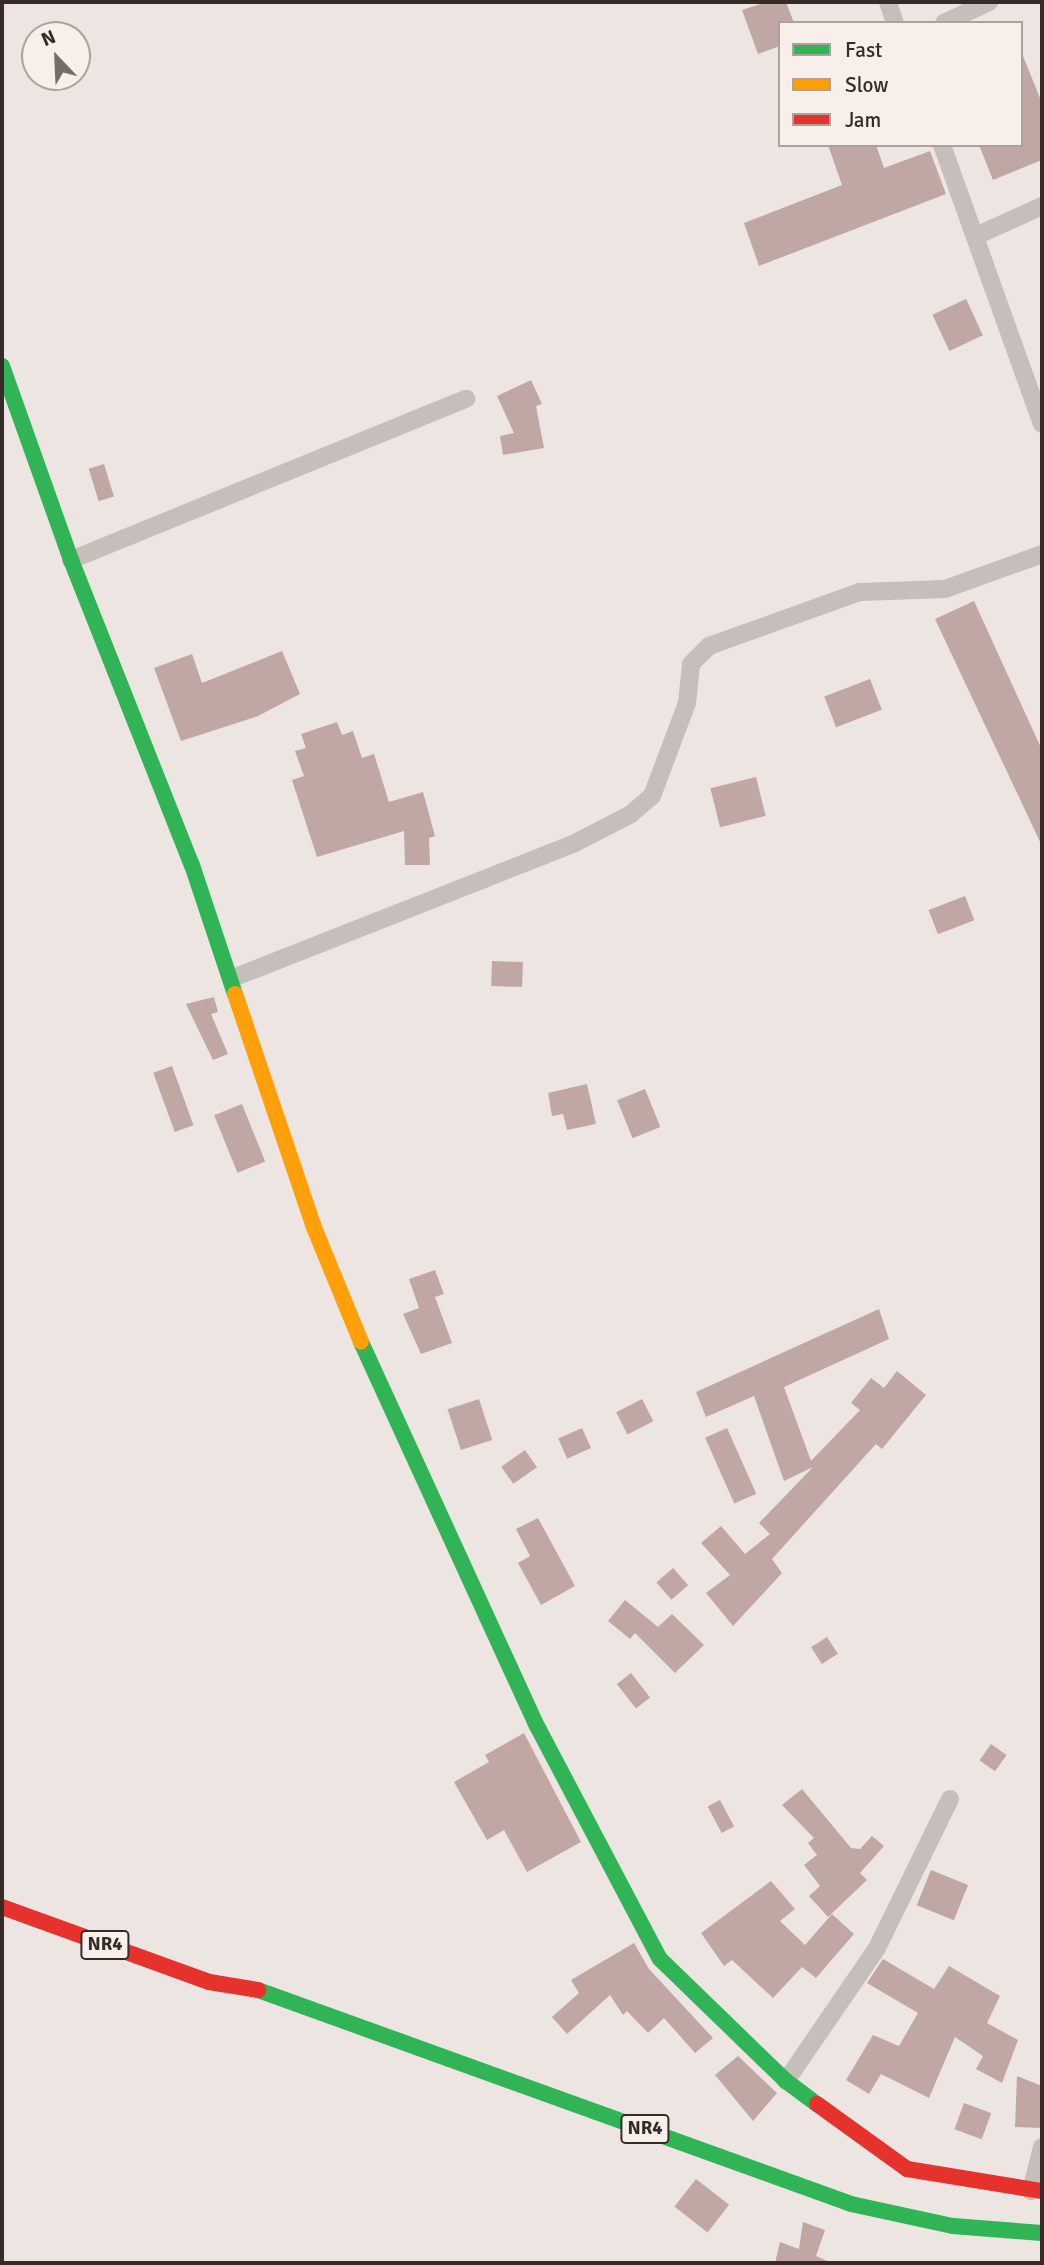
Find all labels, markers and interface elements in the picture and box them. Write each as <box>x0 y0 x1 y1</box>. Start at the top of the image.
north arrow <box>21 21 91 91</box>
legend <box>778 21 1023 147</box>
text: N <box>38 25 59 52</box>
text: Fast <box>845 37 882 63</box>
text: Slow <box>845 72 889 98</box>
text: Jam <box>845 107 881 133</box>
road number: NR4 <box>79 1929 131 1960</box>
road number: NR4 <box>619 2114 671 2144</box>

